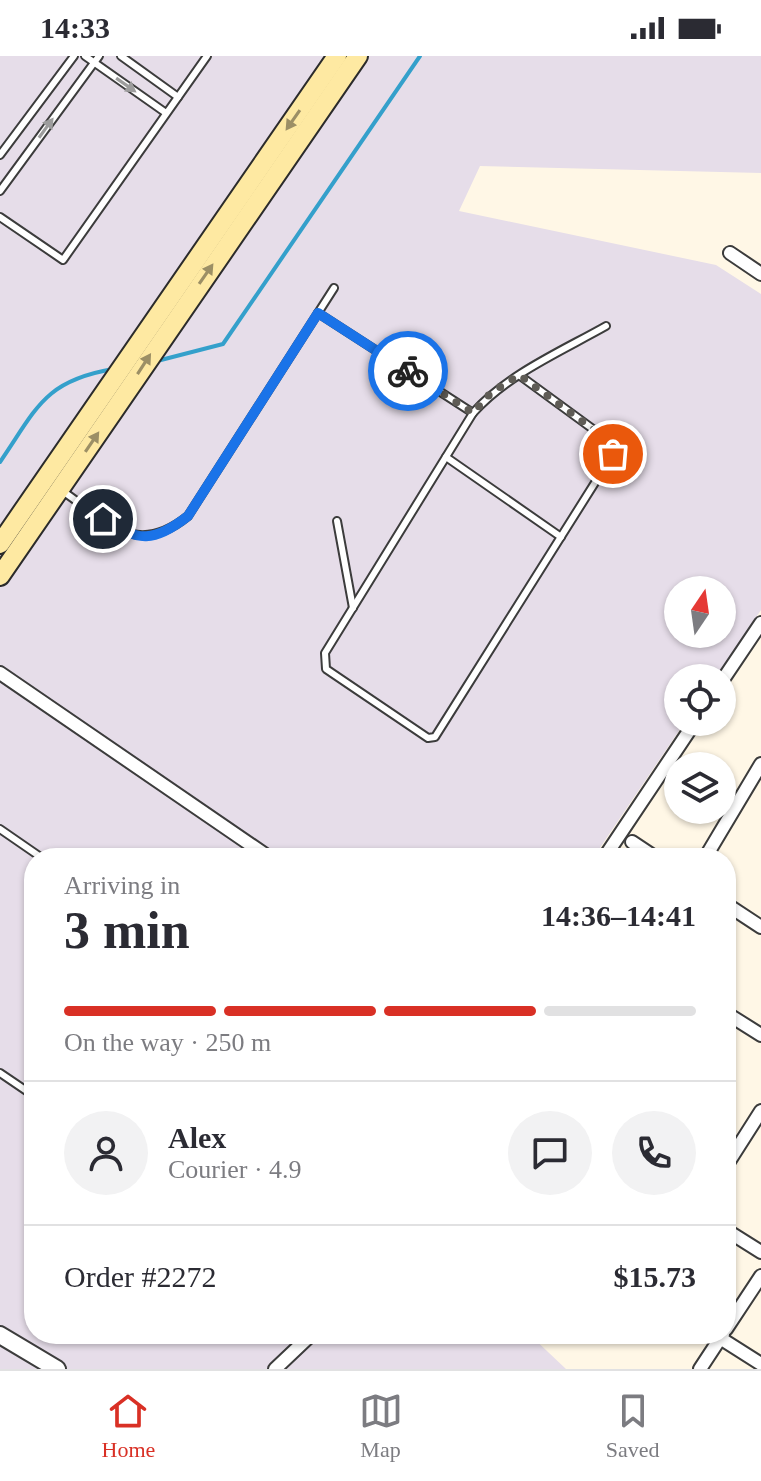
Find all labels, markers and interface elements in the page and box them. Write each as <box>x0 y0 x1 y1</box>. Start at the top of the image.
text: 14:33 <box>40 11 110 44</box>
one-way arrow <box>115 77 136 92</box>
one-way arrow <box>286 110 301 131</box>
one-way arrow <box>38 118 53 139</box>
one-way arrow <box>198 264 213 285</box>
courier <box>368 331 448 411</box>
icon: bike <box>386 349 430 393</box>
one-way arrow <box>136 353 151 375</box>
pin <box>579 420 647 488</box>
one-way arrow <box>84 431 99 452</box>
icon: bag <box>591 432 635 476</box>
pin <box>69 485 137 553</box>
icon: home <box>81 497 125 541</box>
north arrow <box>664 576 736 648</box>
map controls <box>664 576 736 824</box>
button: locate <box>664 664 736 736</box>
button: layers <box>664 752 736 824</box>
text: Arriving in <box>64 871 180 900</box>
text: 14:36–14:41 <box>541 899 696 932</box>
text: 3 min <box>64 902 190 959</box>
text: On the way · 250 m <box>64 1028 271 1057</box>
button: person <box>64 1111 148 1195</box>
button: chat <box>508 1111 592 1195</box>
button: phone <box>612 1111 696 1195</box>
text: Alex <box>168 1121 226 1154</box>
text: Courier · 4.9 <box>168 1155 302 1184</box>
text: Order #2272 <box>64 1260 216 1293</box>
text: $15.73 <box>614 1260 696 1293</box>
tab: Home <box>102 1389 155 1463</box>
tab: Map <box>359 1389 403 1463</box>
tab: Saved <box>606 1389 659 1463</box>

